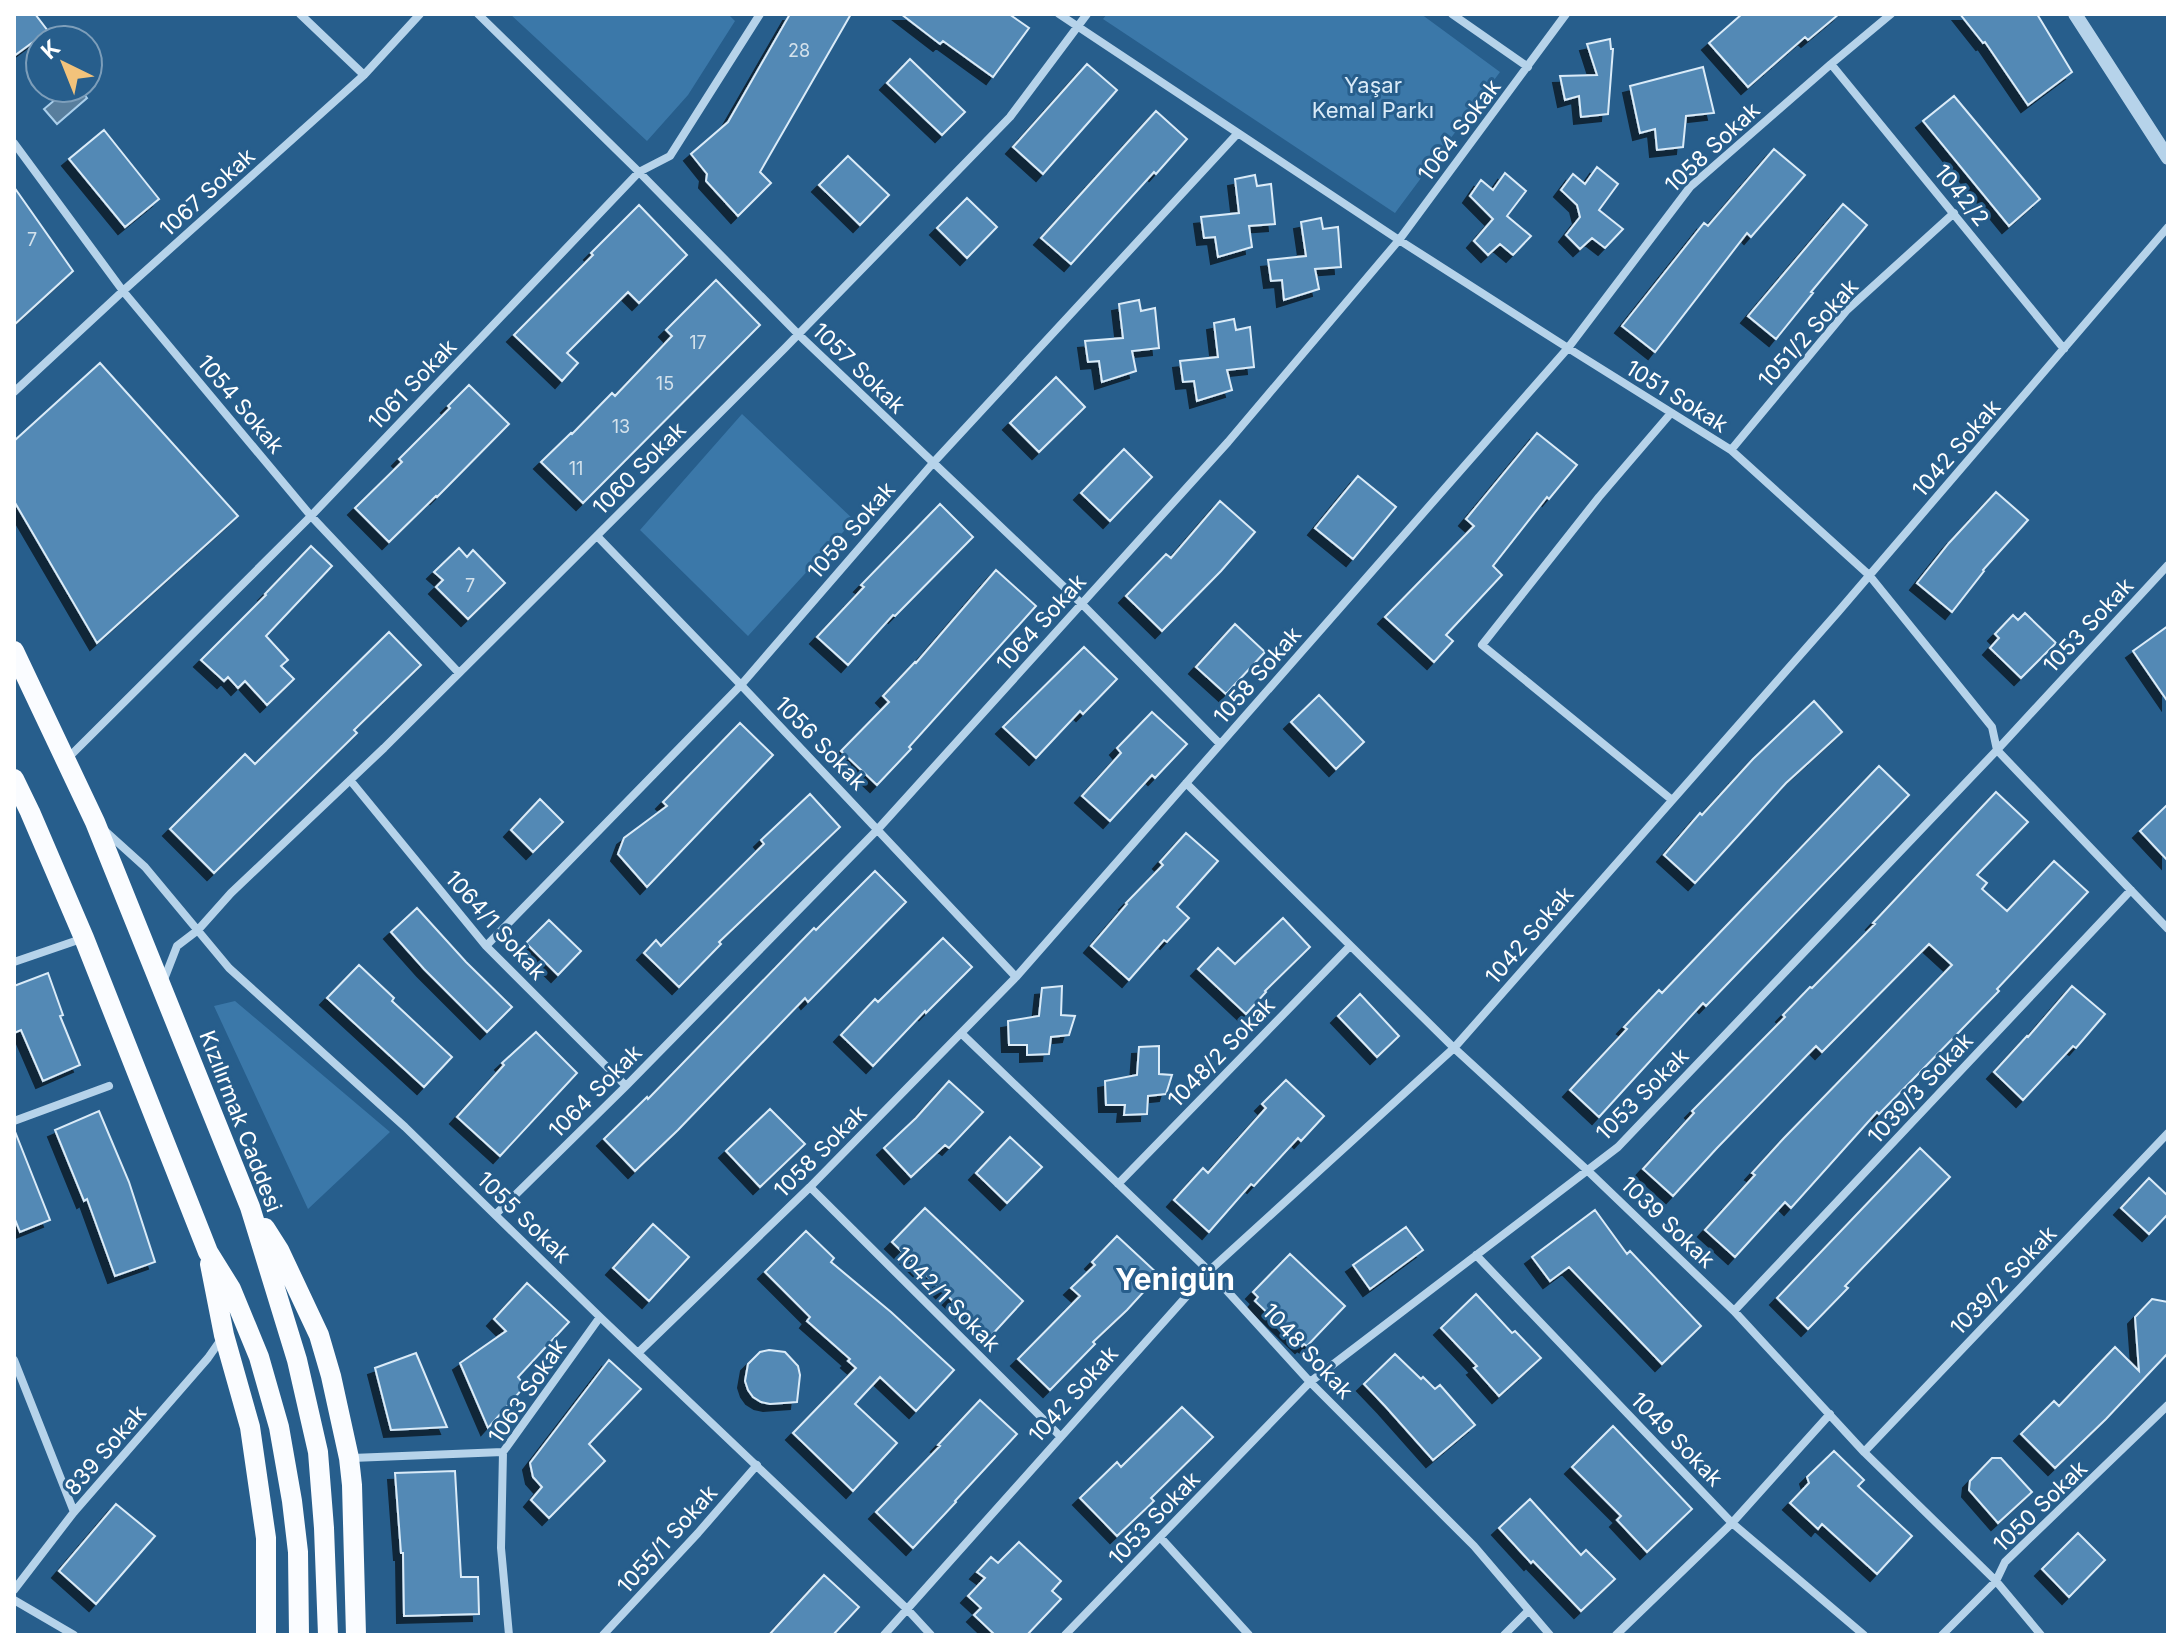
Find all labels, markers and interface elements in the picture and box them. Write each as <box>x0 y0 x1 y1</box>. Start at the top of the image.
north arrow <box>24 24 104 104</box>
text: K <box>36 34 65 64</box>
house number: 28 <box>788 40 810 61</box>
park label: Yaşar Kemal Parkı <box>1312 72 1434 123</box>
street label: 1064 Sokak <box>1412 74 1506 186</box>
street label: 1058 Sokak <box>1659 97 1765 197</box>
street label: 1067 Sokak <box>154 143 260 241</box>
street label: 1042/2 <box>1929 159 1995 231</box>
house number: 7 <box>27 229 37 250</box>
street label: 1051/2 Sokak <box>1753 274 1863 392</box>
street label: 1057 Sokak <box>807 317 911 419</box>
house number: 17 <box>689 332 707 353</box>
street label: 1061 Sokak <box>363 333 461 435</box>
street label: 1054 Sokak <box>192 350 290 458</box>
street label: 1051 Sokak <box>1621 354 1733 438</box>
house number: 15 <box>656 373 674 394</box>
street label: 1042 Sokak <box>1907 394 2005 502</box>
street label: 1060 Sokak <box>587 416 691 520</box>
house number: 13 <box>612 416 630 437</box>
house number: 11 <box>569 458 583 479</box>
street label: 1059 Sokak <box>802 476 900 584</box>
street label: 1064 Sokak <box>991 568 1091 676</box>
street label: 1053 Sokak <box>2038 572 2138 678</box>
house number: 7 <box>465 575 475 596</box>
street label: 1058 Sokak <box>1208 621 1306 729</box>
street label: 1056 Sokak <box>770 691 872 795</box>
street label: 1064/1 Sokak <box>440 865 552 985</box>
street label: 1042 Sokak <box>1480 881 1578 989</box>
street label: 1048/2 Sokak <box>1162 992 1280 1112</box>
street label: Kızılırmak Caddesi <box>194 1027 288 1215</box>
street label: 1039/3 Sokak <box>1862 1027 1978 1149</box>
street label: 1064 Sokak <box>543 1039 647 1143</box>
street label: 1053 Sokak <box>1590 1042 1694 1146</box>
street label: 1058 Sokak <box>768 1099 872 1203</box>
street label: 1055 Sokak <box>472 1166 576 1268</box>
street label: 1039 Sokak <box>1616 1171 1720 1273</box>
street label: 1039/2 Sokak <box>1945 1220 2061 1340</box>
street label: 1042/1 Sokak <box>890 1241 1006 1357</box>
district label: Yenigün <box>1115 1261 1235 1297</box>
street label: 1048 Sokak <box>1257 1298 1359 1404</box>
street label: 1063 Sokak <box>483 1334 571 1448</box>
street label: 1042 Sokak <box>1023 1341 1123 1447</box>
street label: 1049 Sokak <box>1626 1387 1728 1491</box>
street label: 839 Sokak <box>59 1400 151 1500</box>
street label: 1050 Sokak <box>1988 1455 2092 1557</box>
street label: 1053 Sokak <box>1103 1466 1205 1570</box>
street label: 1055/1 Sokak <box>612 1480 722 1598</box>

